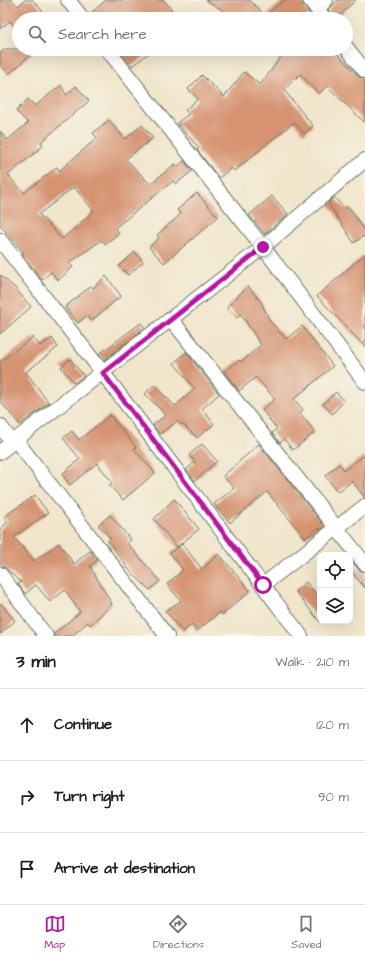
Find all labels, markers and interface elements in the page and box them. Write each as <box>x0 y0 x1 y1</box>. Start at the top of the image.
search box <box>12 12 353 56</box>
icon: search <box>26 23 48 45</box>
text: Search here <box>58 24 147 45</box>
route end <box>254 238 272 256</box>
map controls <box>317 552 353 624</box>
button: locate <box>317 552 353 588</box>
route start <box>254 576 272 594</box>
button: layers <box>317 588 353 624</box>
text: 3 min <box>16 650 56 674</box>
text: Walk · 210 m <box>275 653 349 671</box>
icon: ahead <box>16 714 38 736</box>
text: Continue <box>54 714 112 735</box>
text: 120 m <box>316 716 349 734</box>
icon: right <box>16 786 38 808</box>
text: Turn right <box>54 786 125 807</box>
text: 90 m <box>318 788 349 806</box>
icon: arrive <box>16 858 38 880</box>
text: Arrive at destination <box>54 858 195 879</box>
tab: Map <box>44 913 66 952</box>
tab: Directions <box>153 913 204 952</box>
tab: Saved <box>291 913 321 952</box>

